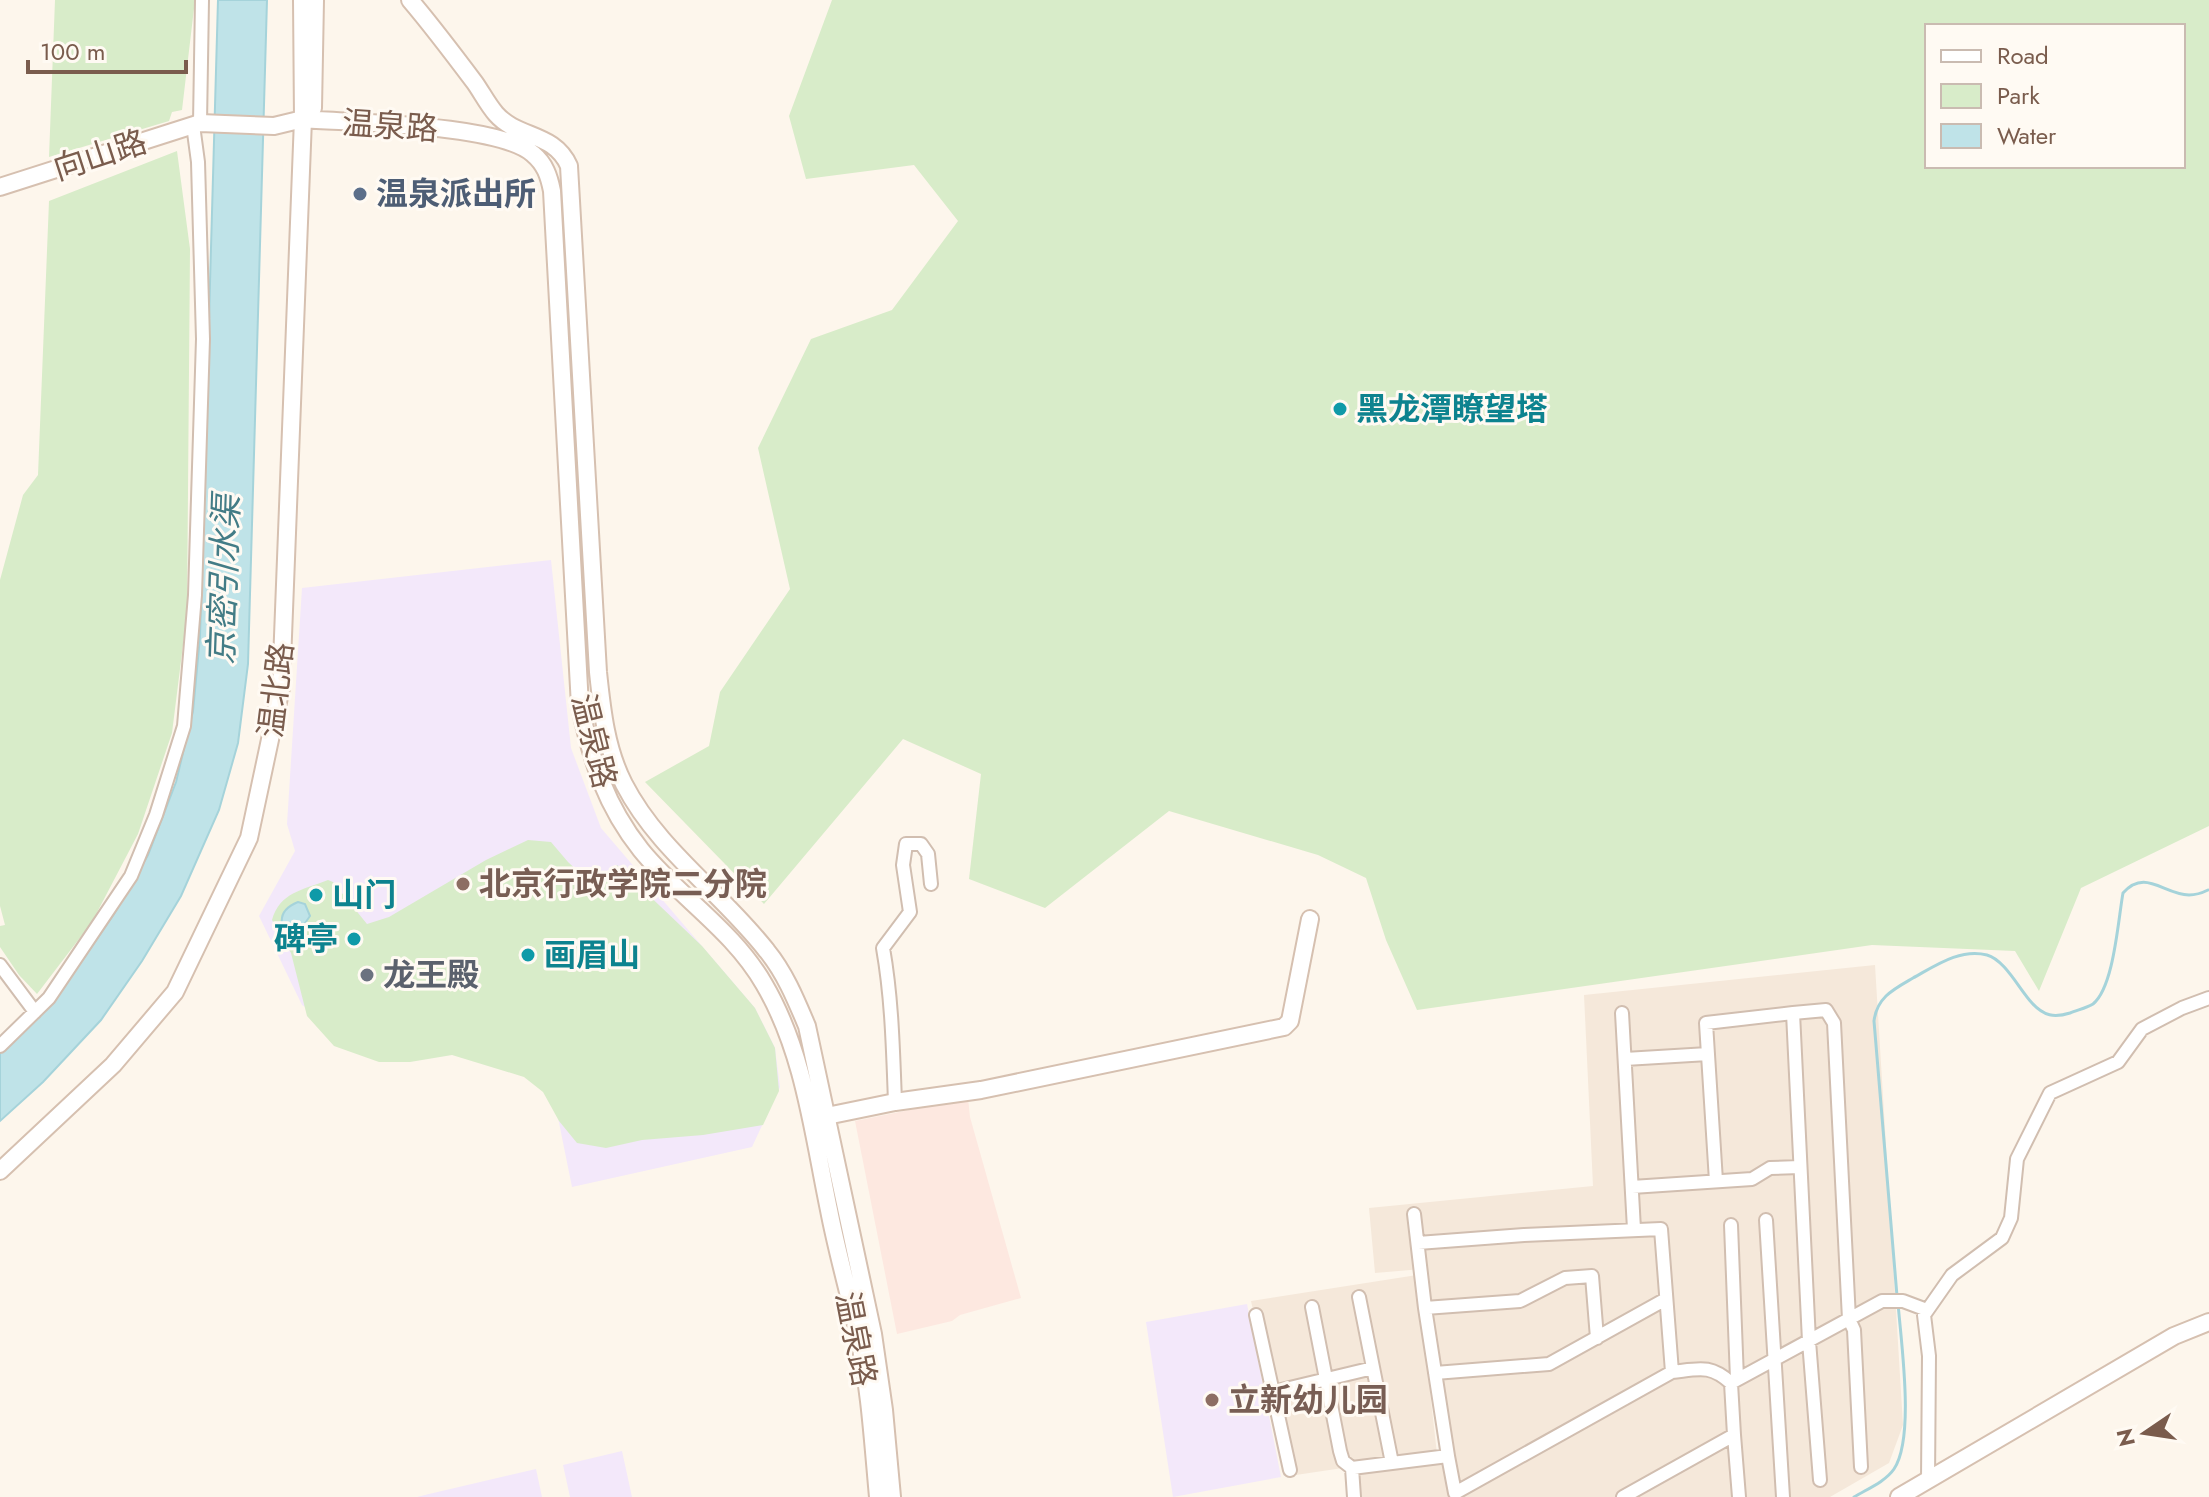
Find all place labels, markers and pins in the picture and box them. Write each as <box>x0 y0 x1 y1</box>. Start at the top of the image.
place label: 温泉派出所 <box>376 171 536 217</box>
marker: 温泉派出所 <box>351 185 369 203</box>
place label: 黑龙潭瞭望塔 <box>1356 386 1548 432</box>
marker: 黑龙潭瞭望塔 <box>1331 400 1349 418</box>
place label: 北京行政学院二分院 <box>479 861 767 907</box>
place label: 山门 <box>332 872 396 918</box>
marker: 北京行政学院二分院 <box>454 875 472 893</box>
marker: 山门 <box>307 886 325 904</box>
place label: 碑亭 <box>274 916 338 962</box>
marker: 碑亭 <box>345 930 363 948</box>
place label: 画眉山 <box>544 932 640 978</box>
marker: 画眉山 <box>519 946 537 964</box>
place label: 龙王殿 <box>383 952 479 998</box>
marker: 龙王殿 <box>358 966 376 984</box>
place label: 立新幼儿园 <box>1228 1377 1388 1423</box>
marker: 立新幼儿园 <box>1203 1391 1221 1409</box>

